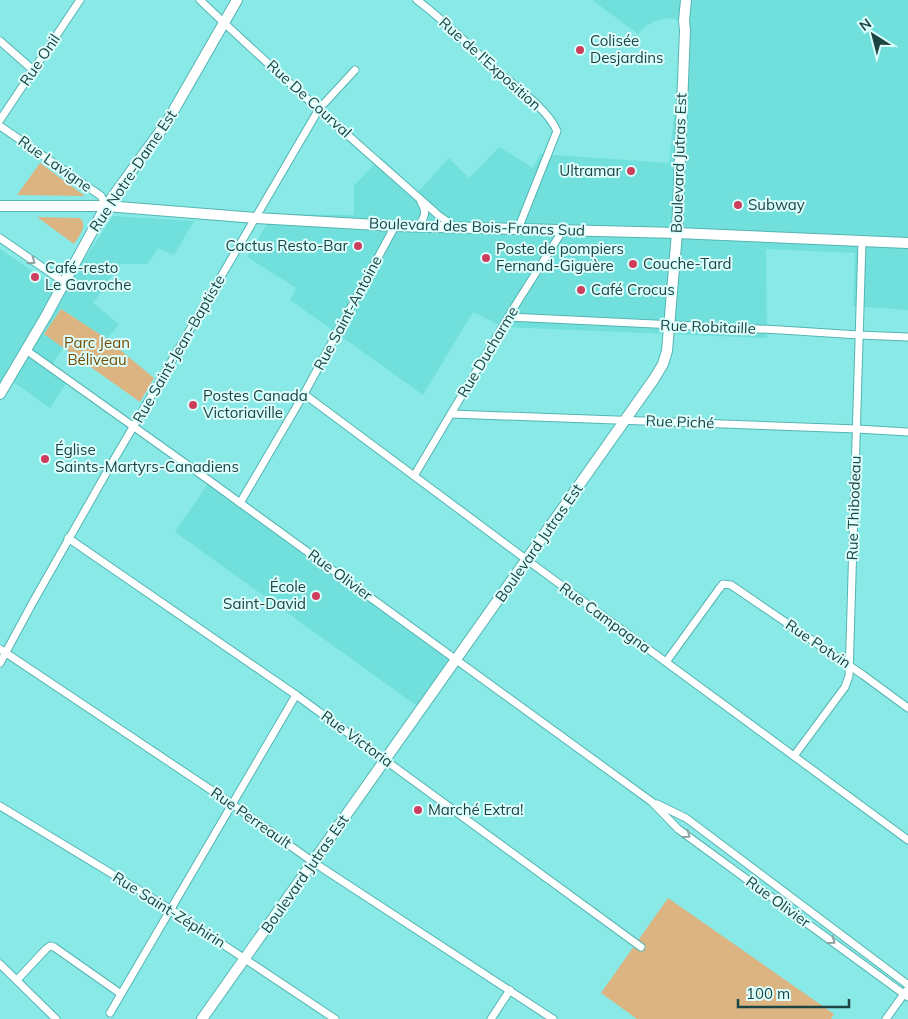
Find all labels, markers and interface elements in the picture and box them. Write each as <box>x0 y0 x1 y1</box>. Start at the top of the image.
north arrow <box>848 10 898 60</box>
street label: Rue de l'Exposition <box>435 13 545 114</box>
text: N <box>856 14 875 35</box>
street label: Rue Onil <box>15 30 64 89</box>
place label: Colisée Desjardins <box>590 31 664 67</box>
marker: Colisée Desjardins <box>574 44 586 56</box>
street label: Rue De Courval <box>263 56 356 142</box>
street label: Boulevard Jutras Est <box>667 93 690 233</box>
street label: Rue Notre-Dame Est <box>85 106 180 235</box>
street label: Rue Lavigne <box>15 131 96 196</box>
place label: Ultramar <box>559 161 622 180</box>
marker: Ultramar <box>625 165 637 177</box>
place label: Subway <box>748 195 805 214</box>
marker: Subway <box>732 199 744 211</box>
street label: Boulevard des Bois-Francs Sud <box>369 213 585 240</box>
place label: Cactus Resto-Bar <box>226 236 349 255</box>
place label: Poste de pompiers Fernand-Giguère <box>496 239 624 275</box>
marker: Cactus Resto-Bar <box>352 240 364 252</box>
street label: Rue Saint-Antoine <box>309 252 386 373</box>
marker: Poste de pompiers Fernand-Giguère <box>480 252 492 264</box>
place label: Couche-Tard <box>643 254 732 273</box>
one-way arrow <box>26 255 36 264</box>
place label: Café-resto Le Gavroche <box>45 258 131 294</box>
marker: Couche-Tard <box>627 258 639 270</box>
marker: Café-resto Le Gavroche <box>29 271 41 283</box>
street label: Rue Saint-Jean-Baptiste <box>128 271 229 426</box>
place label: Café Crocus <box>591 280 675 299</box>
marker: Café Crocus <box>575 284 587 296</box>
street label: Rue Ducharme <box>453 303 522 401</box>
street label: Rue Robitaille <box>660 315 756 338</box>
park label: Parc Jean Béliveau <box>64 333 130 369</box>
place label: Postes Canada Victoriaville <box>203 386 308 422</box>
marker: Postes Canada Victoriaville <box>187 399 199 411</box>
street label: Rue Piché <box>645 411 715 432</box>
place label: Église Saints-Martyrs-Canadiens <box>55 440 239 476</box>
marker: Église Saints-Martyrs-Canadiens <box>39 453 51 465</box>
street label: Rue Thibodeau <box>842 455 865 561</box>
street label: Boulevard Jutras Est <box>491 480 587 606</box>
street label: Rue Olivier <box>304 545 377 605</box>
place label: École Saint-David <box>223 577 306 613</box>
street label: Rue Campagna <box>556 578 655 657</box>
marker: École Saint-David <box>310 590 322 602</box>
street label: Rue Potvin <box>782 615 855 672</box>
street label: Rue Victoria <box>318 706 397 771</box>
street label: Rue Perreault <box>207 783 295 852</box>
place label: Marché Extra! <box>428 800 523 819</box>
marker: Marché Extra! <box>412 804 424 816</box>
street label: Boulevard Jutras Est <box>257 811 353 937</box>
one-way arrow <box>681 830 690 838</box>
street label: Rue Saint-Zéphirin <box>109 867 229 952</box>
street label: Rue Olivier <box>742 872 815 932</box>
one-way arrow <box>826 936 835 944</box>
scale bar <box>738 976 849 1008</box>
text: 100 m <box>746 984 790 1003</box>

